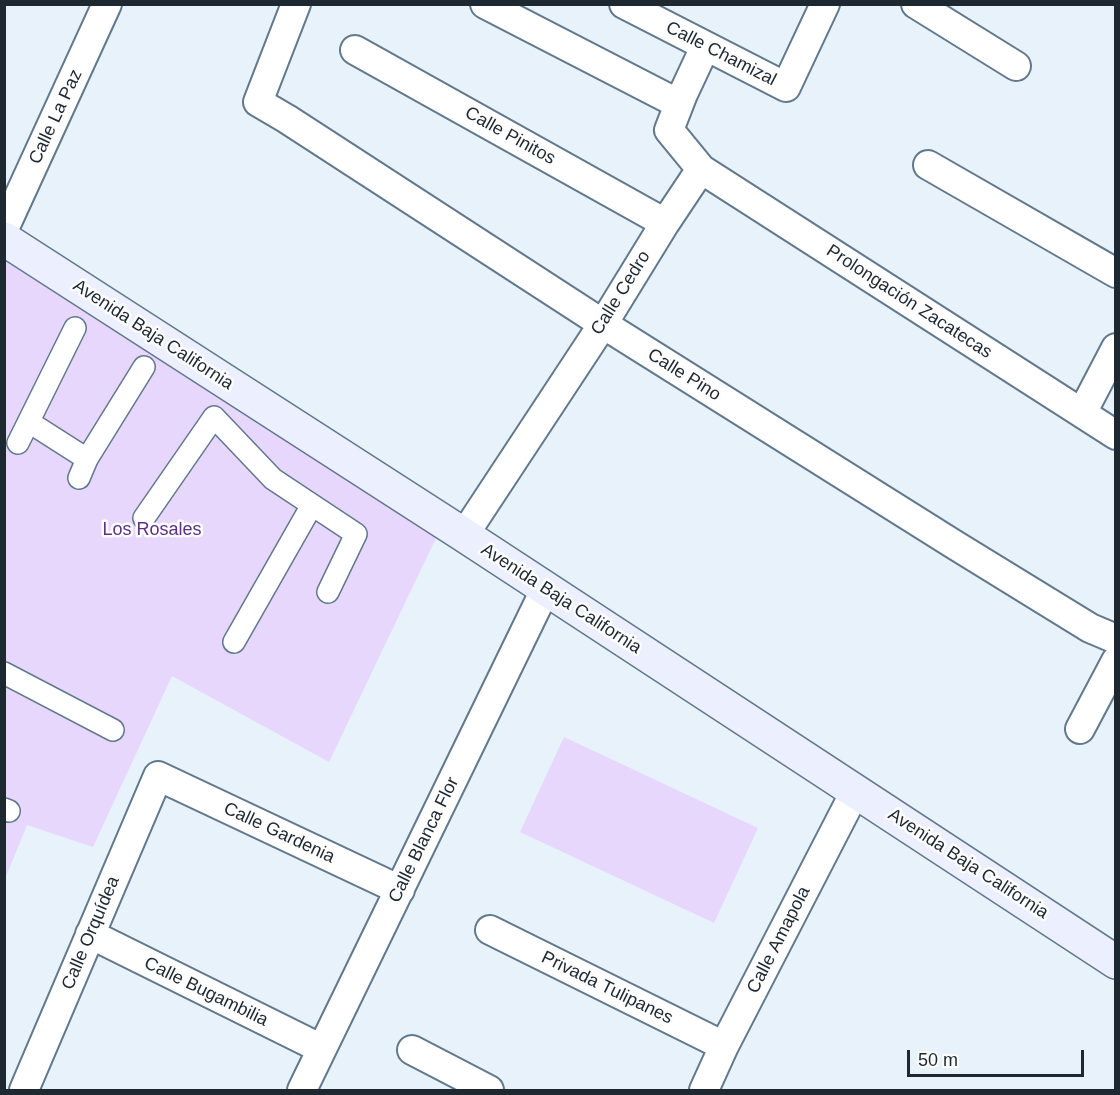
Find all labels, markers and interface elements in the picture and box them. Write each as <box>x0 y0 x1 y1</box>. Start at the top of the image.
street label: Calle Chamizal <box>662 17 780 91</box>
street label: Calle La Paz <box>25 66 87 168</box>
street label: Calle Pinitos <box>461 102 559 170</box>
street label: Prolongación Zacatecas <box>822 240 996 364</box>
street label: Calle Cedro <box>587 247 655 339</box>
street label: Avenida Baja California <box>69 275 237 395</box>
street label: Calle Pino <box>643 344 725 406</box>
park label: Los Rosales <box>102 519 202 541</box>
street label: Avenida Baja California <box>477 539 645 659</box>
street label: Calle Blanca Flor <box>384 774 464 906</box>
street label: Calle Gardenia <box>220 798 338 868</box>
street label: Avenida Baja California <box>884 804 1052 924</box>
street label: Calle Orquídea <box>57 873 125 993</box>
street label: Calle Amapola <box>743 883 815 997</box>
street label: Privada Tulipanes <box>538 947 676 1029</box>
street label: Calle Bugambilia <box>141 953 271 1031</box>
scale bar <box>910 1038 1087 1076</box>
text: 50 m <box>918 1050 958 1070</box>

